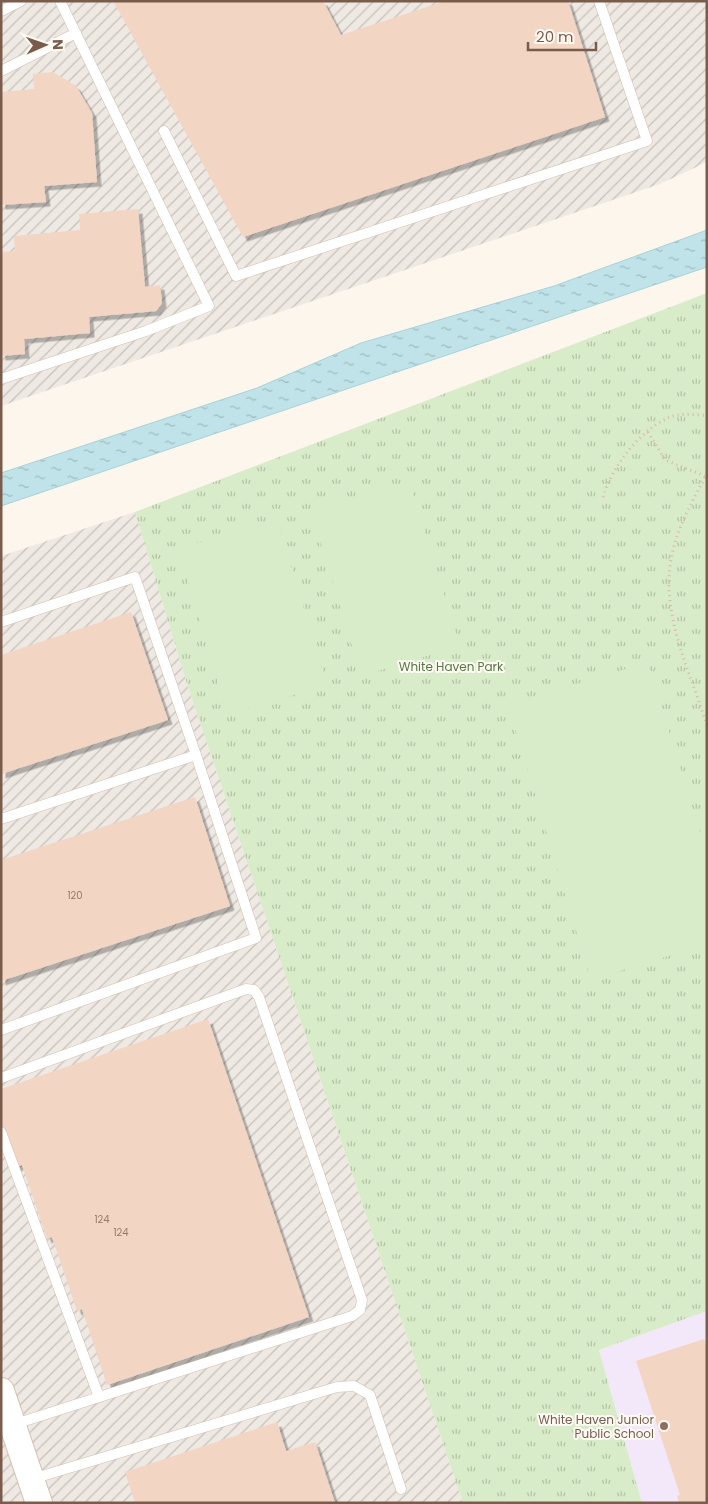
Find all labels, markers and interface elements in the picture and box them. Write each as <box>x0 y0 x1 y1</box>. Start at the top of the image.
north arrow <box>20 20 70 70</box>
scale bar <box>528 20 596 52</box>
text: 20 m <box>536 26 574 47</box>
text: N <box>48 39 68 50</box>
park label: White Haven Park <box>399 658 504 675</box>
house number: 120 <box>67 888 83 903</box>
house number: 124 <box>94 1212 110 1227</box>
house number: 124 <box>113 1225 129 1240</box>
place label: White Haven Junior Public School <box>538 1411 655 1442</box>
marker: White Haven Junior Public School <box>658 1420 670 1432</box>

